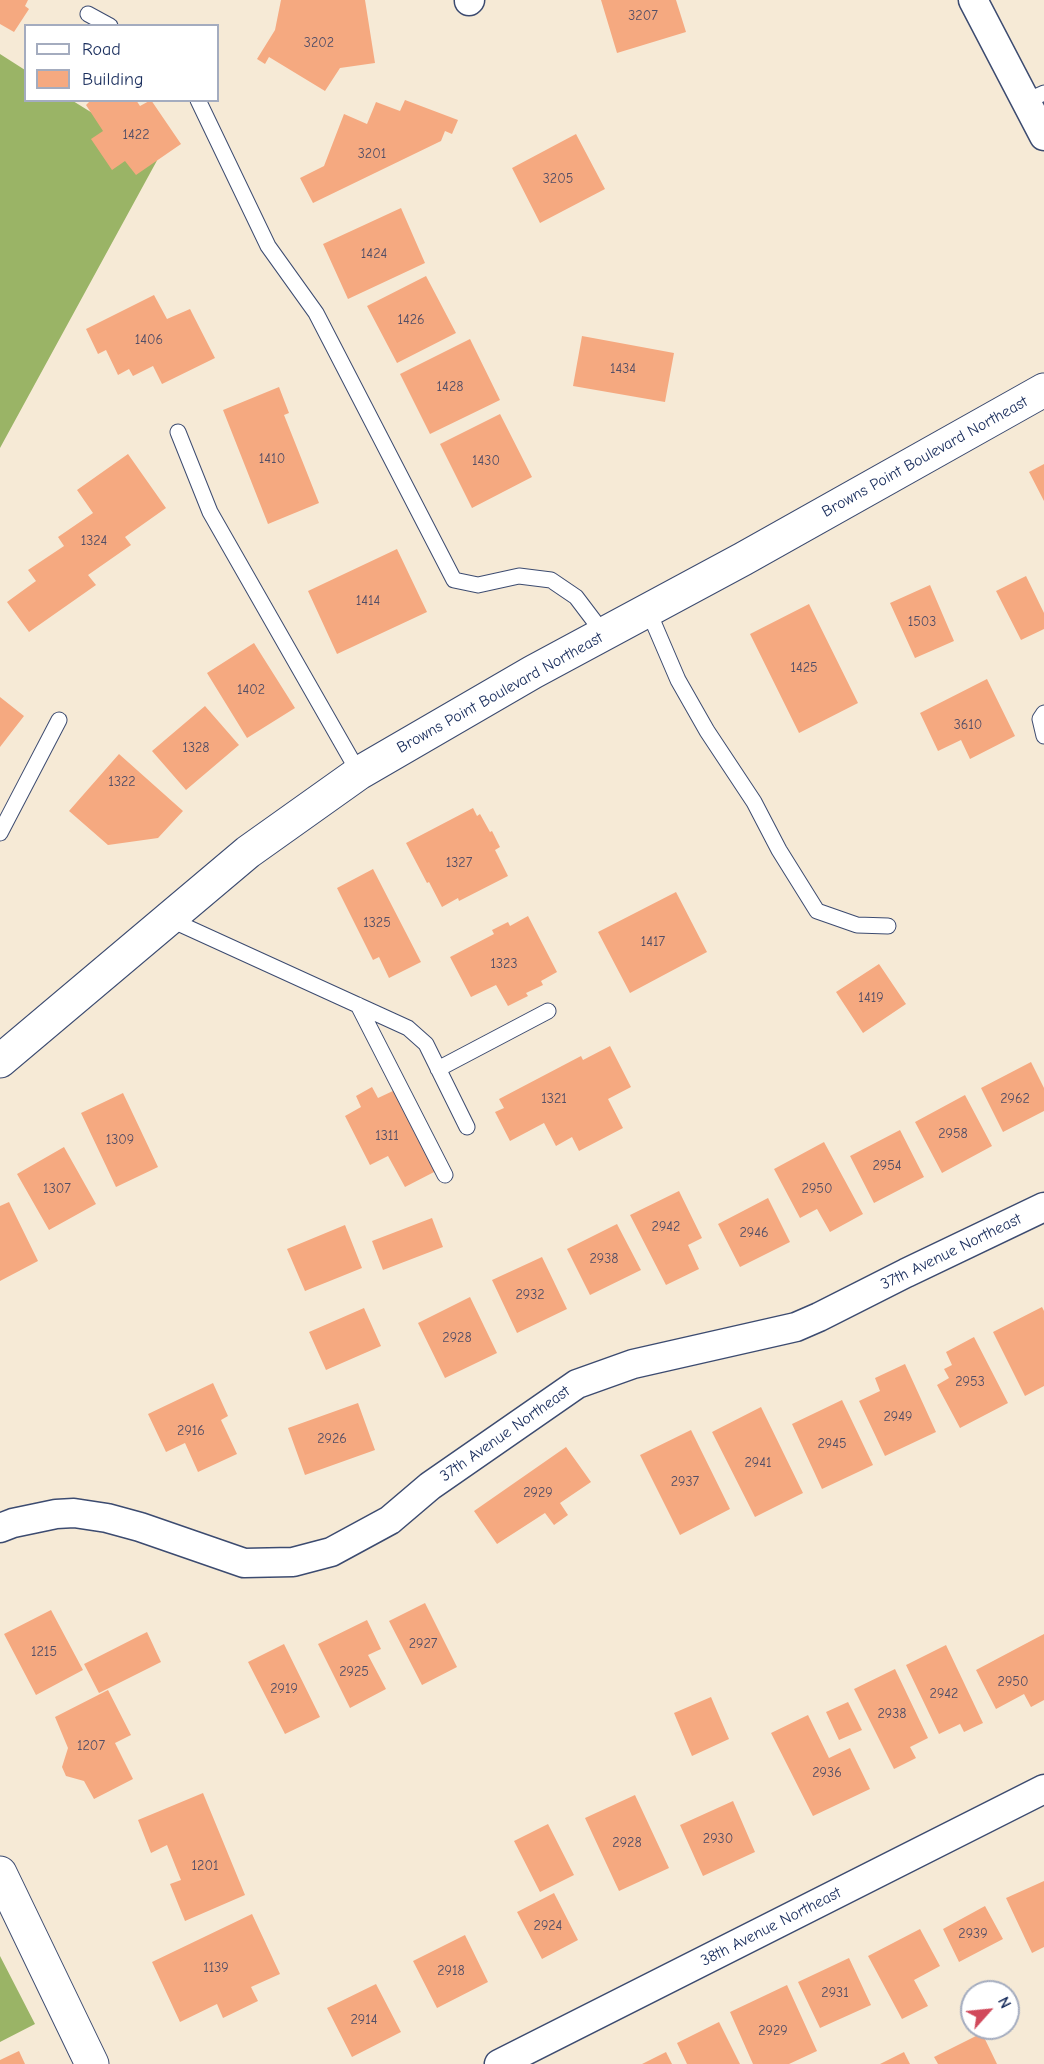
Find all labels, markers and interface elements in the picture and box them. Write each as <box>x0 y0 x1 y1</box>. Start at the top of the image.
house number: 3207 <box>628 8 658 24</box>
legend <box>24 24 219 102</box>
house number: 3202 <box>304 35 334 51</box>
text: Road <box>82 39 121 60</box>
text: Building <box>82 69 144 90</box>
house number: 1422 <box>123 127 149 143</box>
house number: 3201 <box>358 146 386 162</box>
house number: 3205 <box>543 171 573 187</box>
house number: 1424 <box>361 246 387 262</box>
house number: 1426 <box>397 312 425 328</box>
house number: 1406 <box>135 332 163 348</box>
house number: 1434 <box>610 361 636 377</box>
house number: 1428 <box>437 379 463 395</box>
street label: Browns Point Boulevard Northeast <box>819 392 1031 522</box>
house number: 1410 <box>259 451 285 467</box>
house number: 1430 <box>472 453 500 469</box>
house number: 1324 <box>81 533 107 549</box>
house number: 1414 <box>356 593 380 609</box>
house number: 1503 <box>908 614 936 630</box>
street label: Browns Point Boulevard Northeast <box>394 628 606 758</box>
house number: 1425 <box>790 660 818 676</box>
house number: 1402 <box>237 682 265 698</box>
house number: 3610 <box>954 717 982 733</box>
house number: 1328 <box>182 740 210 756</box>
house number: 1322 <box>108 774 136 790</box>
house number: 1327 <box>446 855 472 871</box>
house number: 1325 <box>363 915 391 931</box>
house number: 1417 <box>641 934 665 950</box>
house number: 1323 <box>490 956 518 972</box>
house number: 1419 <box>858 990 884 1006</box>
house number: 1321 <box>541 1091 567 1107</box>
house number: 2962 <box>1000 1091 1030 1107</box>
house number: 2958 <box>938 1126 968 1142</box>
house number: 1311 <box>375 1128 399 1144</box>
house number: 1309 <box>106 1132 134 1148</box>
house number: 2954 <box>872 1158 902 1174</box>
house number: 1307 <box>43 1181 71 1197</box>
house number: 2950 <box>802 1181 832 1197</box>
street label: 37th Avenue Northeast <box>877 1210 1025 1294</box>
house number: 2942 <box>652 1219 680 1235</box>
house number: 2946 <box>739 1225 769 1241</box>
house number: 2938 <box>589 1251 619 1267</box>
house number: 2932 <box>515 1287 545 1303</box>
house number: 2928 <box>442 1330 472 1346</box>
house number: 2953 <box>955 1374 985 1390</box>
street label: 37th Avenue Northeast <box>436 1382 574 1486</box>
house number: 2949 <box>884 1409 912 1425</box>
house number: 2916 <box>177 1423 205 1439</box>
house number: 2926 <box>317 1431 347 1447</box>
house number: 2945 <box>817 1436 847 1452</box>
house number: 2941 <box>744 1455 772 1471</box>
house number: 2937 <box>671 1474 699 1490</box>
house number: 2929 <box>523 1485 553 1501</box>
house number: 2927 <box>409 1636 437 1652</box>
house number: 1215 <box>31 1644 57 1660</box>
house number: 2925 <box>339 1664 369 1680</box>
house number: 2950 <box>998 1674 1028 1690</box>
house number: 2919 <box>270 1681 298 1697</box>
house number: 2942 <box>930 1686 958 1702</box>
house number: 2938 <box>877 1706 907 1722</box>
house number: 1207 <box>77 1738 105 1754</box>
house number: 2936 <box>812 1765 842 1781</box>
house number: 2930 <box>703 1831 733 1847</box>
house number: 2928 <box>612 1835 642 1851</box>
house number: 1201 <box>192 1858 218 1874</box>
street label: 38th Avenue Northeast <box>698 1883 844 1971</box>
house number: 2924 <box>534 1918 562 1934</box>
house number: 2939 <box>958 1926 988 1942</box>
house number: 1139 <box>203 1960 229 1976</box>
house number: 2918 <box>437 1963 465 1979</box>
north arrow <box>960 1980 1020 2040</box>
house number: 2931 <box>821 1985 849 2001</box>
text: N <box>994 1994 1015 2011</box>
house number: 2914 <box>350 2012 378 2028</box>
house number: 2929 <box>758 2023 788 2039</box>

